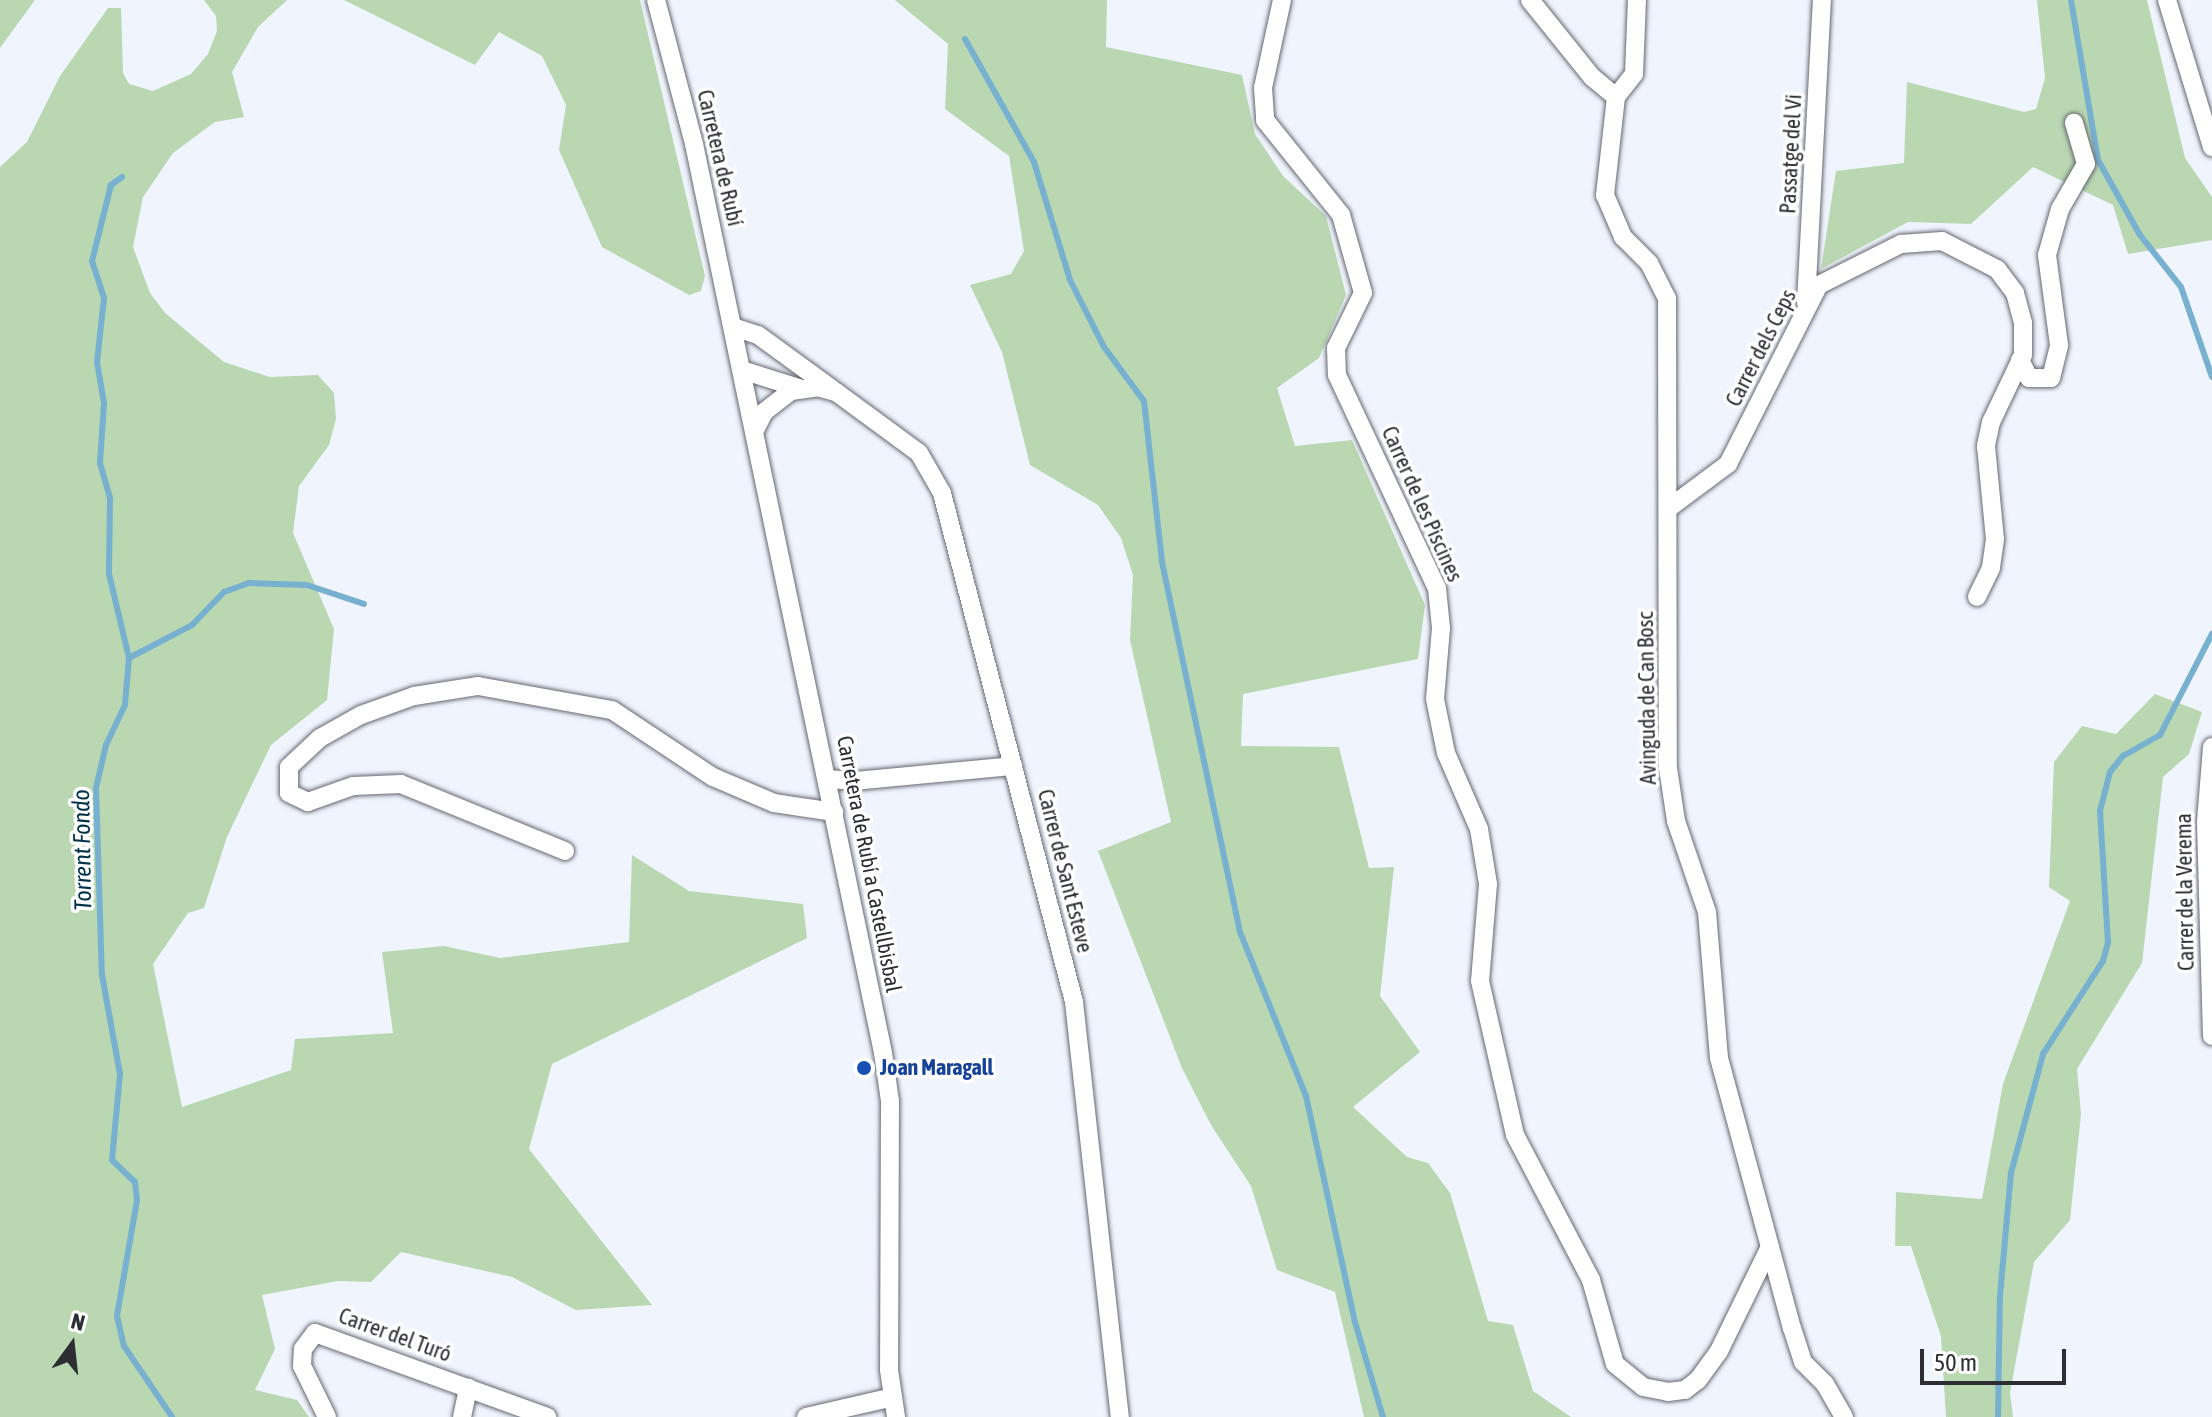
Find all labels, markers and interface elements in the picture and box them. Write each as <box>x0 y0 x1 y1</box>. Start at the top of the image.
street label: Carretera de Rubí <box>691 87 749 229</box>
street label: Passatge del Vi <box>1775 93 1807 215</box>
street label: Carrer dels Ceps <box>1720 285 1802 411</box>
street label: Carrer de les Piscines <box>1376 422 1468 586</box>
street label: Avinguda de Can Bosc <box>1632 611 1662 785</box>
street label: Carretera de Rubí a Castellbisbal <box>831 734 907 994</box>
street label: Carrer de Sant Esteve <box>1032 787 1098 955</box>
water label: Torrent Fondo <box>67 789 97 911</box>
street label: Carrer de la Verema <box>2170 813 2200 971</box>
place label: Joan Maragall <box>880 1055 993 1081</box>
marker: Joan Maragall <box>855 1059 873 1077</box>
street label: Carrer del Turó <box>335 1302 455 1368</box>
north arrow <box>32 1305 112 1385</box>
text: N <box>69 1308 88 1336</box>
scale bar <box>1924 1333 2070 1383</box>
text: 50 m <box>1934 1349 1977 1376</box>

